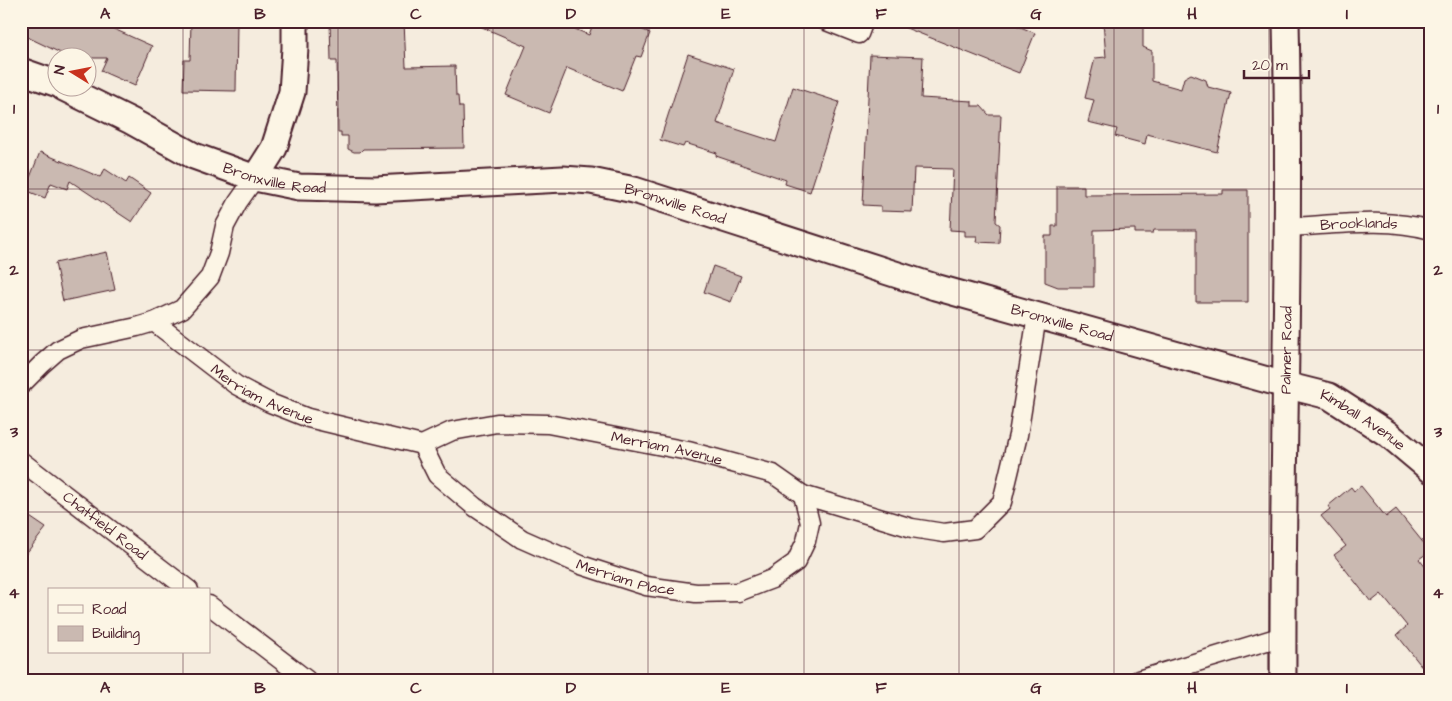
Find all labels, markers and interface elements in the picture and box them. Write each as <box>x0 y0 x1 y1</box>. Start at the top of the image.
text: A <box>100 3 111 25</box>
text: B <box>254 3 266 25</box>
text: C <box>410 3 422 25</box>
text: D <box>566 3 577 25</box>
text: E <box>721 3 731 25</box>
text: F <box>875 3 887 25</box>
text: G <box>1030 3 1042 25</box>
text: H <box>1187 3 1197 25</box>
text: I <box>1346 3 1348 25</box>
north arrow <box>48 48 98 98</box>
scale bar <box>1244 48 1310 80</box>
text: 20 m <box>1252 55 1288 76</box>
text: N <box>50 64 71 76</box>
text: 1 <box>13 98 16 120</box>
text: 1 <box>1437 98 1440 120</box>
street label: Bronxville Road <box>220 157 327 199</box>
street label: Bronxville Road <box>622 178 729 230</box>
street label: Brooklands <box>1319 213 1399 236</box>
text: 2 <box>8 259 19 281</box>
text: 2 <box>1432 259 1443 281</box>
street label: Bronxville Road <box>1008 299 1116 347</box>
street label: Palmer Road <box>1275 306 1298 394</box>
street label: Merriam Avenue <box>206 359 315 430</box>
street label: Kimball Avenue <box>1318 384 1410 455</box>
text: 3 <box>9 421 19 443</box>
text: 3 <box>1433 421 1443 443</box>
street label: Merriam Avenue <box>609 426 725 471</box>
street label: Chatfield Road <box>58 487 152 565</box>
street label: Merriam Place <box>573 554 676 601</box>
text: 4 <box>9 582 20 604</box>
text: 4 <box>1433 582 1444 604</box>
legend <box>48 588 210 654</box>
text: Road <box>92 599 127 620</box>
text: Building <box>92 623 140 645</box>
text: A <box>100 677 111 699</box>
text: B <box>254 677 266 699</box>
text: C <box>410 677 422 699</box>
text: D <box>566 677 577 699</box>
text: E <box>721 677 731 699</box>
text: F <box>875 677 887 699</box>
text: G <box>1030 677 1042 699</box>
text: H <box>1187 677 1197 699</box>
text: I <box>1346 677 1348 699</box>

